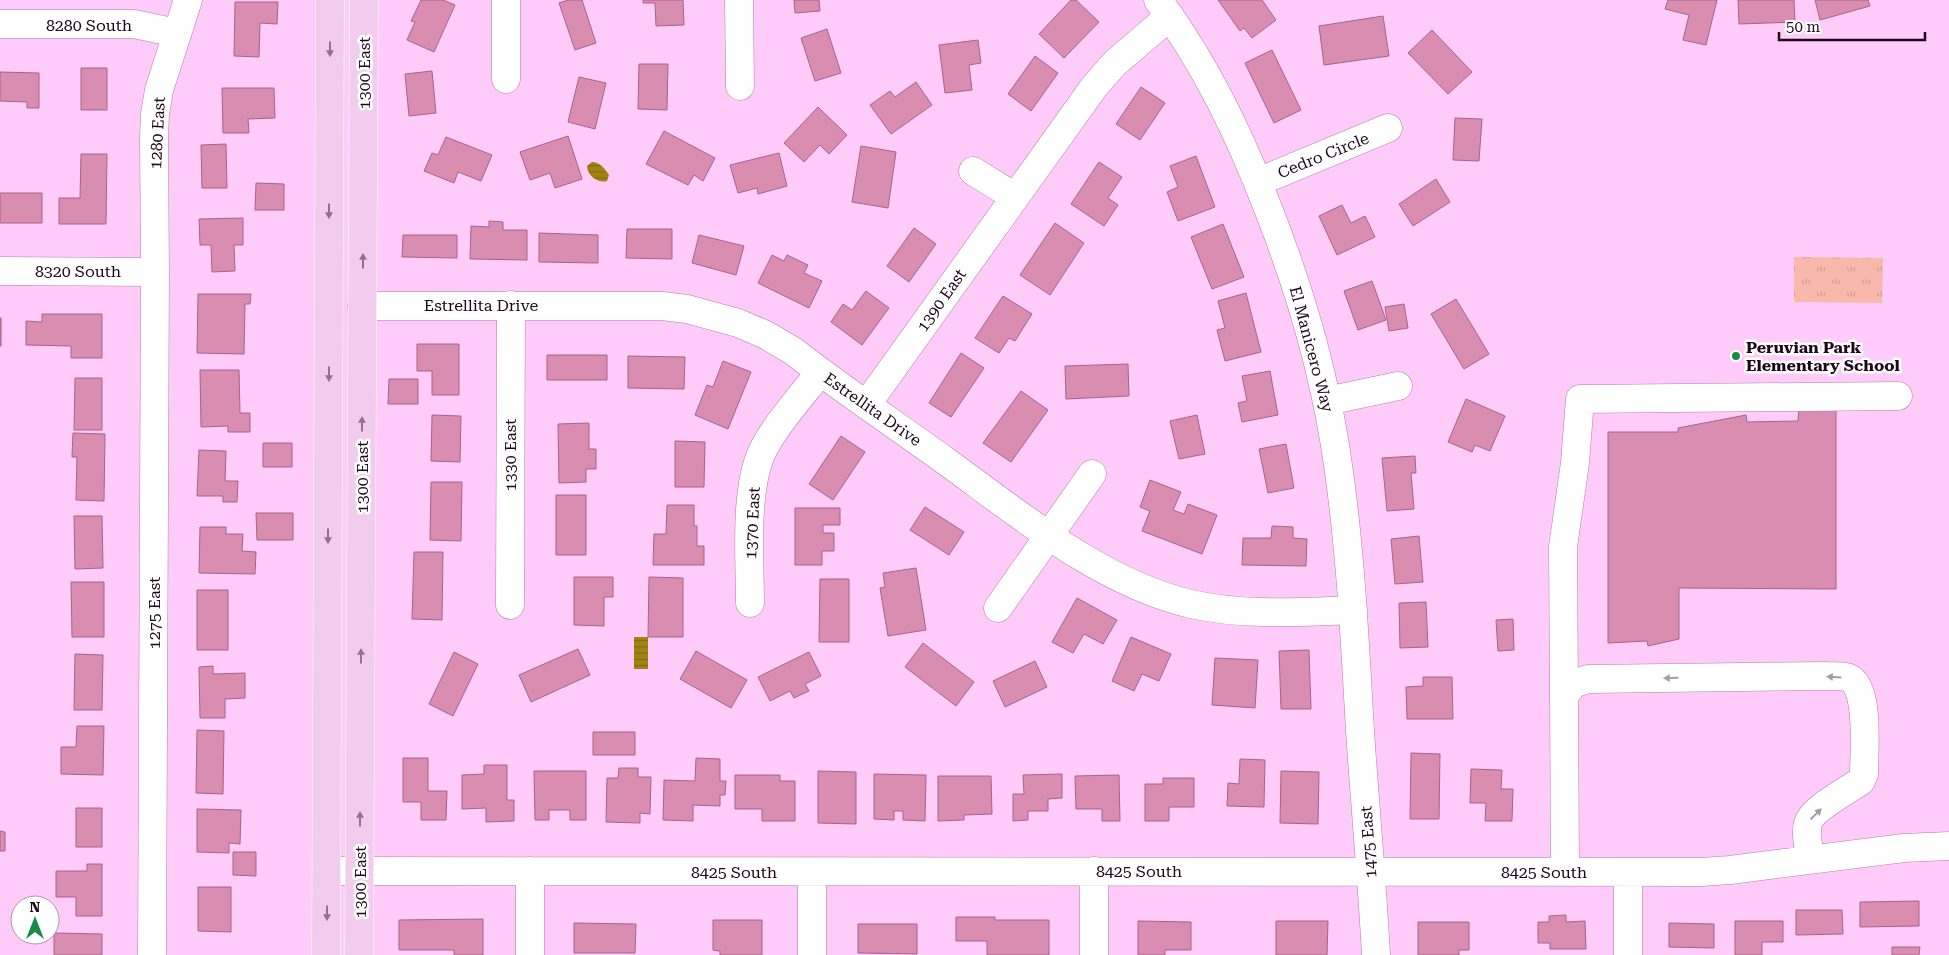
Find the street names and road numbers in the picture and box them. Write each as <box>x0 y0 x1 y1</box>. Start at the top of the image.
street label: 8280 South <box>46 16 132 35</box>
street label: 1300 East <box>355 37 374 109</box>
street label: 1280 East <box>146 96 169 170</box>
street label: Cedro Circle <box>1275 128 1372 182</box>
street label: 8320 South <box>35 262 121 281</box>
street label: 1390 East <box>913 265 970 335</box>
street label: El Manicero Way <box>1286 284 1338 415</box>
street label: Estrellita Drive <box>424 296 538 315</box>
street label: Estrellita Drive <box>820 369 925 450</box>
street label: 1330 East <box>501 419 520 491</box>
street label: 1300 East <box>353 441 372 513</box>
street label: 1370 East <box>741 486 764 560</box>
street label: 1275 East <box>145 577 164 649</box>
street label: 1475 East <box>1356 805 1381 879</box>
street label: 1300 East <box>351 846 370 918</box>
street label: 8425 South <box>1096 862 1182 881</box>
street label: 8425 South <box>691 863 777 882</box>
street label: 8425 South <box>1501 863 1587 882</box>

